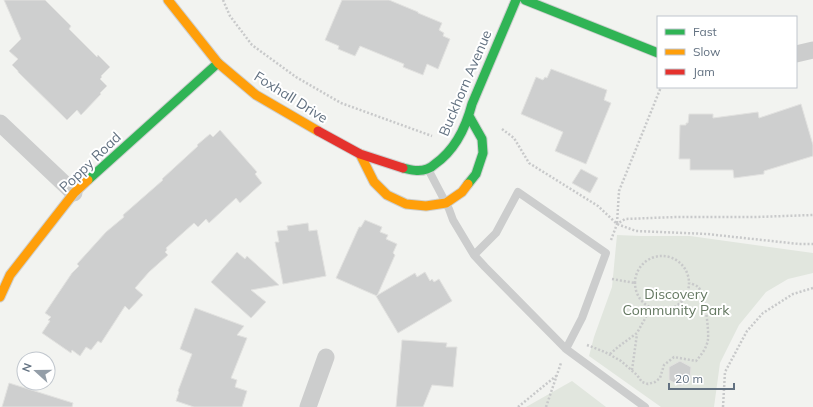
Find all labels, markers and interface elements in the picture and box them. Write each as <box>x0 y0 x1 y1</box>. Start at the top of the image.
legend <box>657 16 797 88</box>
text: Fast <box>693 24 717 39</box>
street label: Buckhorn Avenue <box>435 27 495 139</box>
text: Slow <box>693 44 721 59</box>
text: Jam <box>693 64 715 79</box>
street label: Foxhall Drive <box>251 67 331 127</box>
street label: Poppy Road <box>55 128 125 196</box>
park label: Discovery Community Park <box>623 285 730 319</box>
north arrow <box>16 351 56 391</box>
text: N <box>19 361 35 374</box>
scale bar <box>669 365 734 391</box>
text: 20 m <box>675 371 703 386</box>

